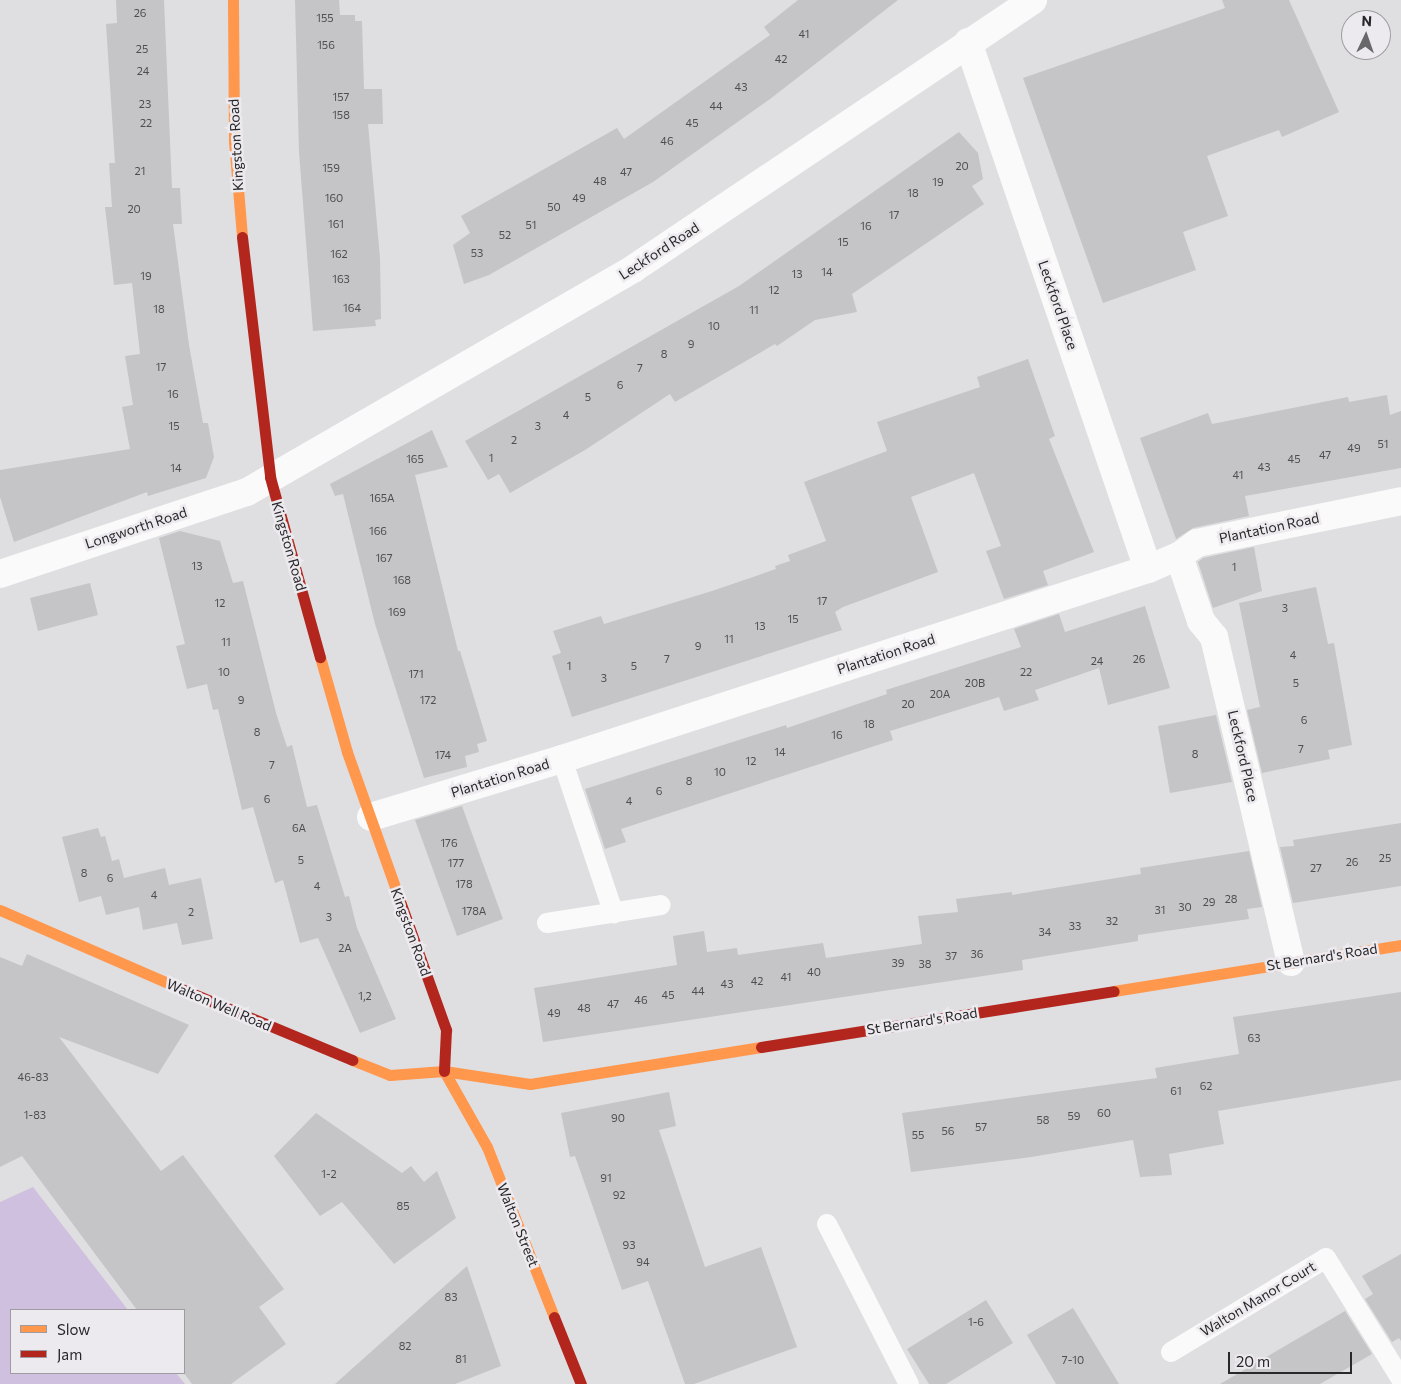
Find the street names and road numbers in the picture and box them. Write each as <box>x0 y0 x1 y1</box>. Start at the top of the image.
street label: Kingston Road <box>225 98 247 192</box>
street label: Leckford Road <box>616 219 702 283</box>
street label: Leckford Place <box>1035 258 1081 352</box>
street label: Kingston Road <box>268 499 310 593</box>
street label: Longworth Road <box>83 504 189 552</box>
street label: Plantation Road <box>1217 509 1321 547</box>
street label: Plantation Road <box>835 630 937 678</box>
street label: Leckford Place <box>1224 709 1262 803</box>
street label: Plantation Road <box>449 755 551 801</box>
street label: Kingston Road <box>387 886 435 978</box>
street label: St Bernard's Road <box>1265 940 1379 974</box>
street label: Walton Well Road <box>164 975 274 1035</box>
street label: St Bernard's Road <box>865 1004 979 1038</box>
street label: Walton Street <box>494 1181 542 1269</box>
street label: Walton Manor Court <box>1197 1258 1319 1340</box>

